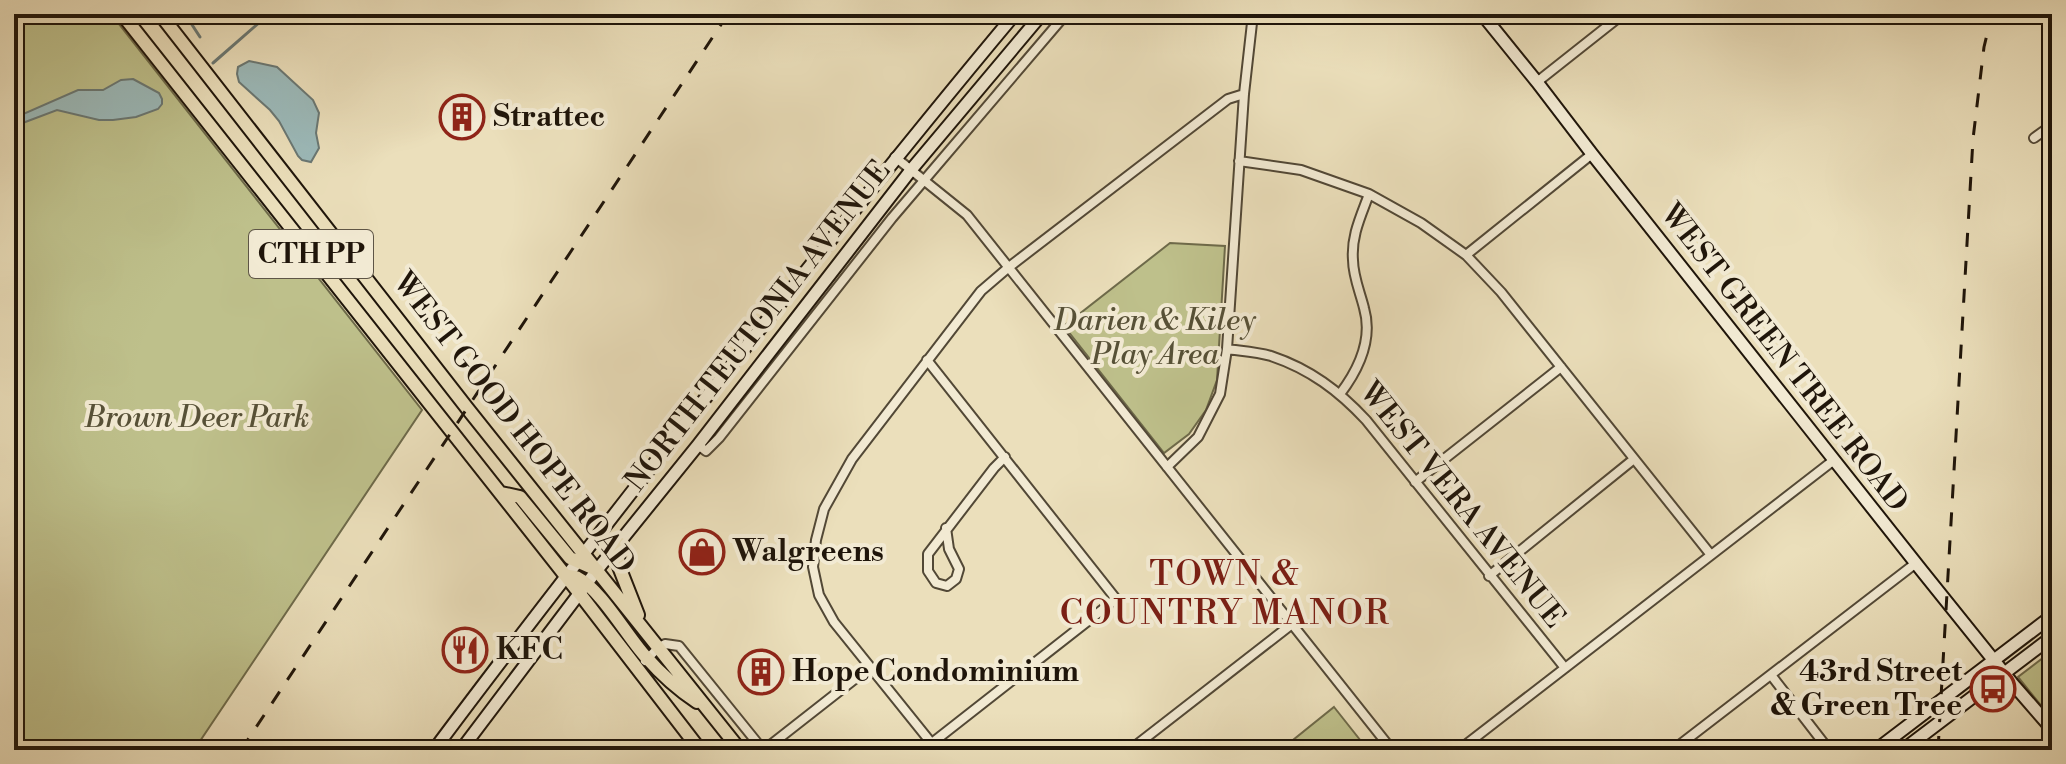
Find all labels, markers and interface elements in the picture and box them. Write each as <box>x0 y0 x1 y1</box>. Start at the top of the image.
building icon: Strattec <box>438 93 486 141</box>
place label: Strattec <box>493 98 605 136</box>
street label: NORTH TEUTONIA AVENUE <box>617 153 899 499</box>
street label: WEST GREEN TREE ROAD <box>1651 195 1916 520</box>
road number: CTH PP <box>249 230 373 278</box>
street label: WEST GOOD HOPE ROAD <box>384 264 644 581</box>
park label: Darien & Kiley Play Area <box>1053 302 1257 374</box>
street label: WEST VERA AVENUE <box>1350 373 1573 636</box>
park label: Brown Deer Park <box>83 399 310 437</box>
shop icon: Walgreens <box>678 528 726 576</box>
place label: Walgreens <box>732 533 884 571</box>
district label: TOWN & COUNTRY MANOR <box>1060 554 1390 635</box>
restaurant icon: KFC <box>441 626 489 674</box>
place label: KFC <box>496 631 563 669</box>
building icon: Hope Condominium <box>737 648 785 696</box>
place label: Hope Condominium <box>792 653 1079 691</box>
place label: 43rd Street & Green Tree <box>1771 653 1962 725</box>
bus stop icon: 43rd Street & Green Tree <box>1969 665 2017 713</box>

